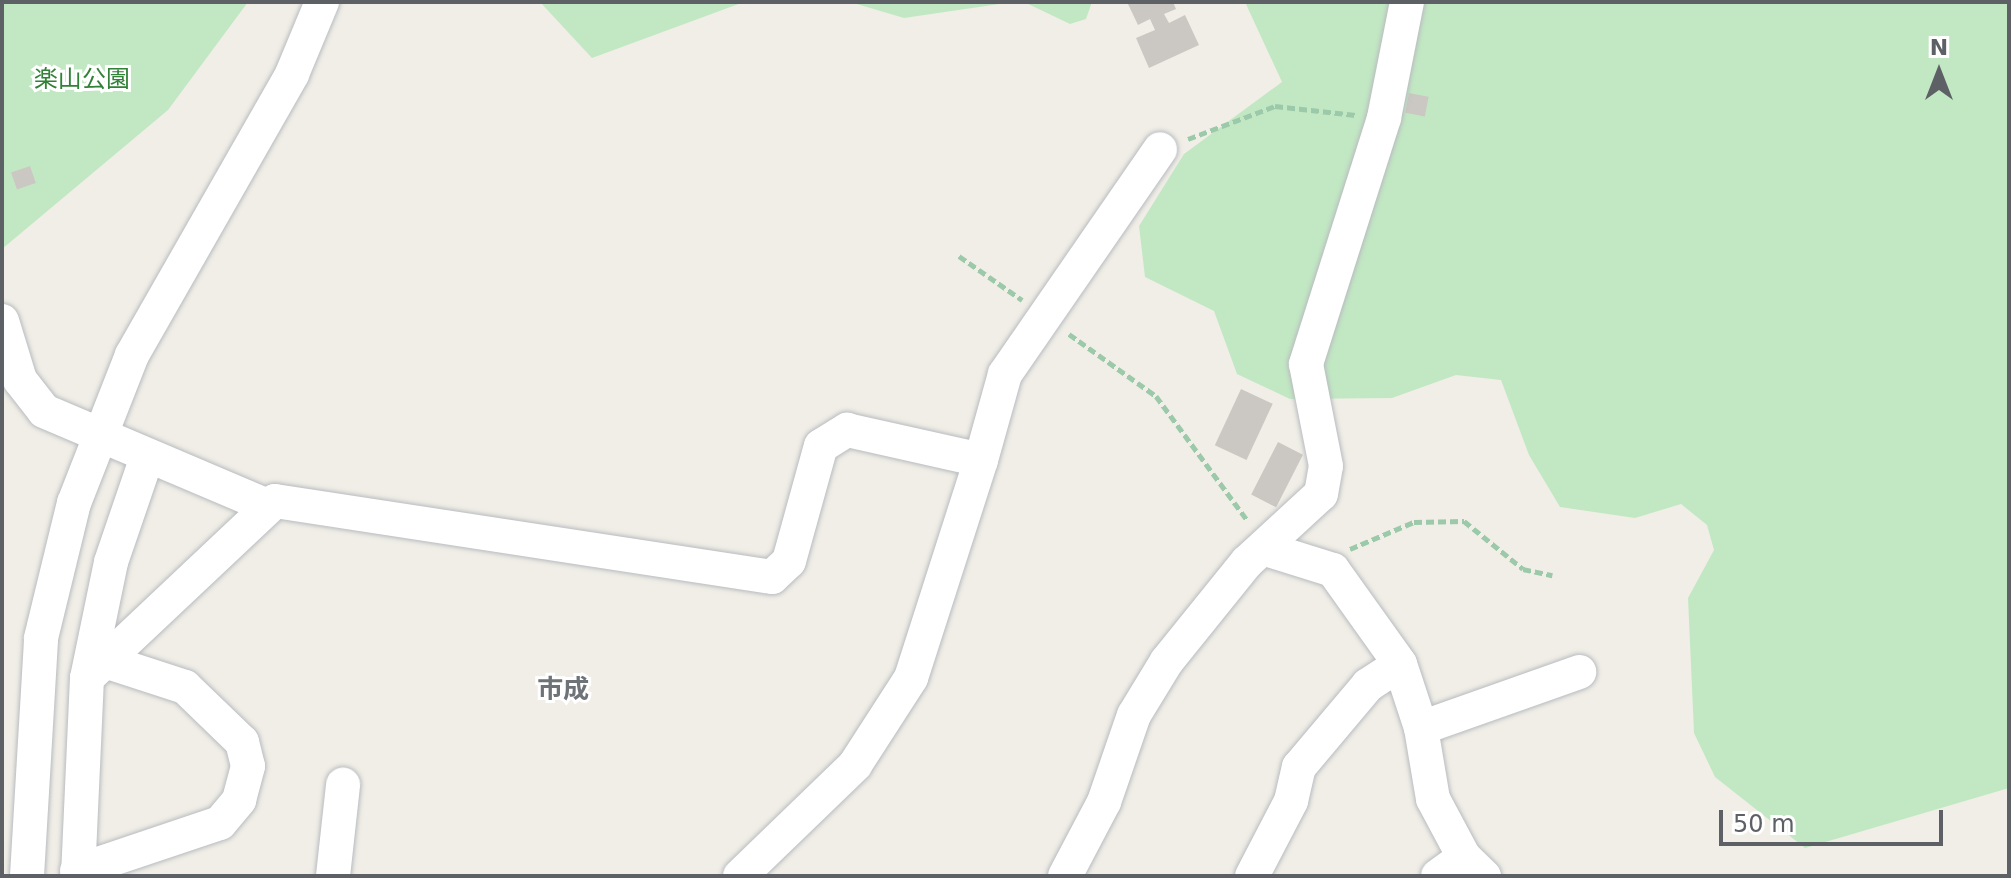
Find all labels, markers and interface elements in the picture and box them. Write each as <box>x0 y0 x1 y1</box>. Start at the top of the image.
north arrow <box>1899 32 1979 112</box>
text: N <box>1930 35 1948 60</box>
park label: 楽山公園 <box>34 66 130 94</box>
district label: 市成 <box>537 674 589 706</box>
scale bar <box>1723 794 1947 844</box>
text: 50 m <box>1733 810 1795 838</box>

